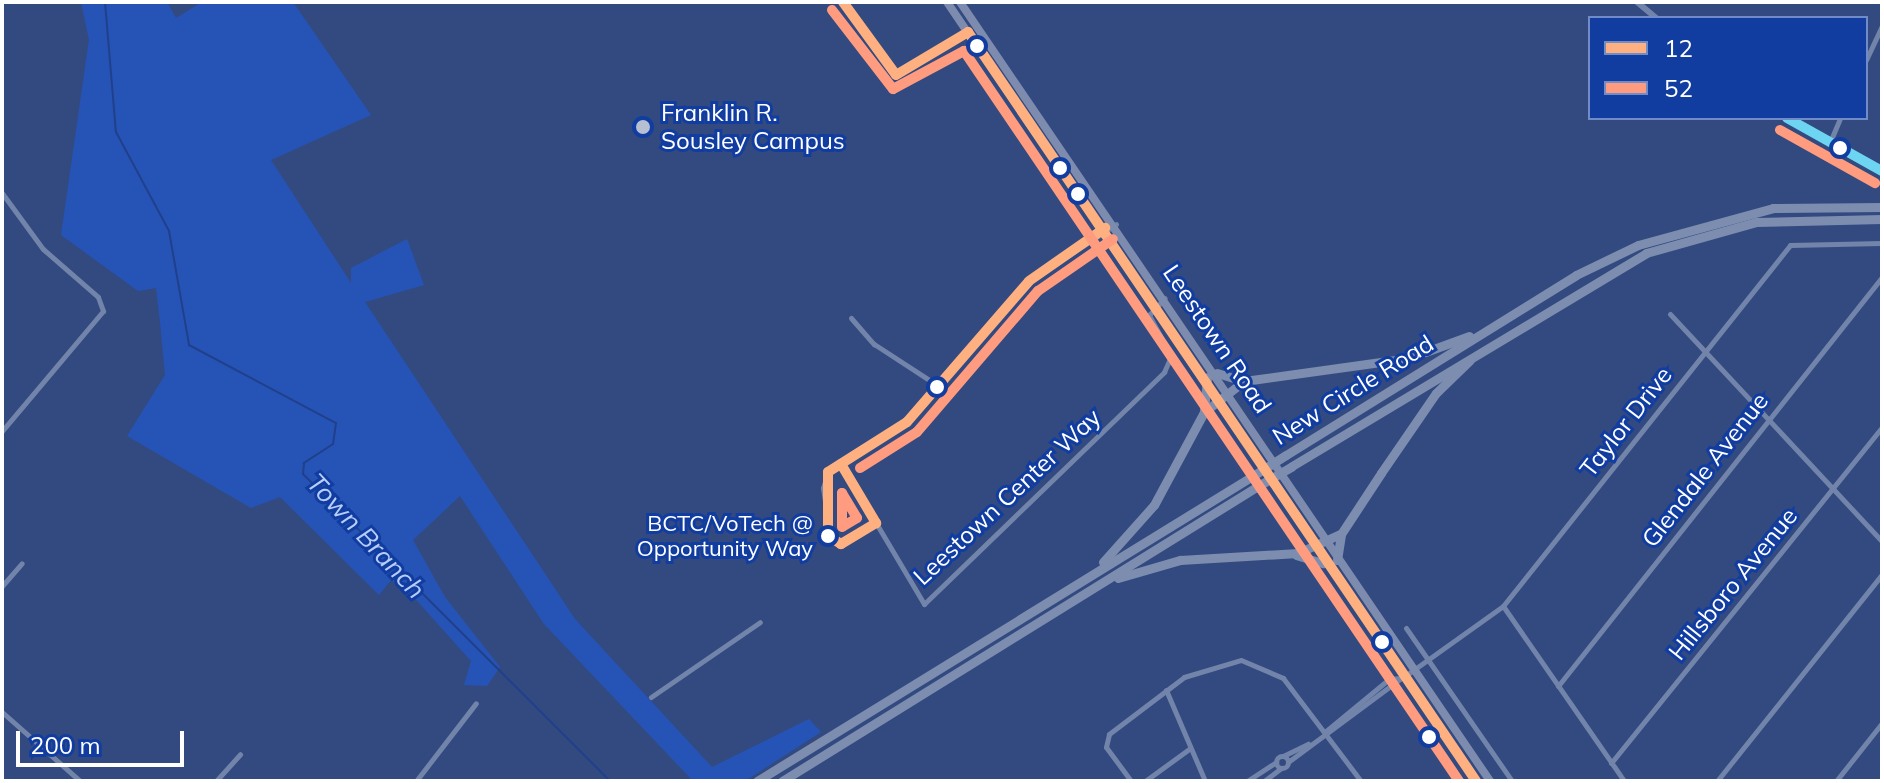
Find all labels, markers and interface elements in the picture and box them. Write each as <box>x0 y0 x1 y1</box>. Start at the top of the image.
legend <box>1588 16 1868 120</box>
text: 12 <box>1664 33 1693 63</box>
unlabelled marker <box>969 38 985 54</box>
text: 52 <box>1664 73 1693 103</box>
place label: Franklin R. Sousley Campus <box>661 99 845 155</box>
marker: Franklin R. Sousley Campus <box>632 116 654 138</box>
unlabelled marker <box>1832 140 1848 156</box>
unlabelled marker <box>1052 160 1068 176</box>
unlabelled marker <box>1070 186 1086 202</box>
street label: Leestown Road <box>1157 259 1277 419</box>
street label: New Circle Road <box>1267 329 1439 451</box>
street label: Taylor Drive <box>1574 361 1678 483</box>
unlabelled marker <box>929 379 945 395</box>
street label: Glendale Avenue <box>1636 387 1774 553</box>
street label: Leestown Center Way <box>908 403 1106 591</box>
water label: Town Branch <box>300 467 432 605</box>
street label: Hillsboro Avenue <box>1663 502 1803 666</box>
place label: BCTC/VoTech @ Opportunity Way <box>637 510 813 562</box>
marker: BCTC/VoTech @ Opportunity Way <box>820 528 836 544</box>
unlabelled marker <box>1374 634 1390 650</box>
scale bar <box>20 715 188 765</box>
unlabelled marker <box>1421 729 1437 745</box>
text: 200 m <box>30 730 101 760</box>

